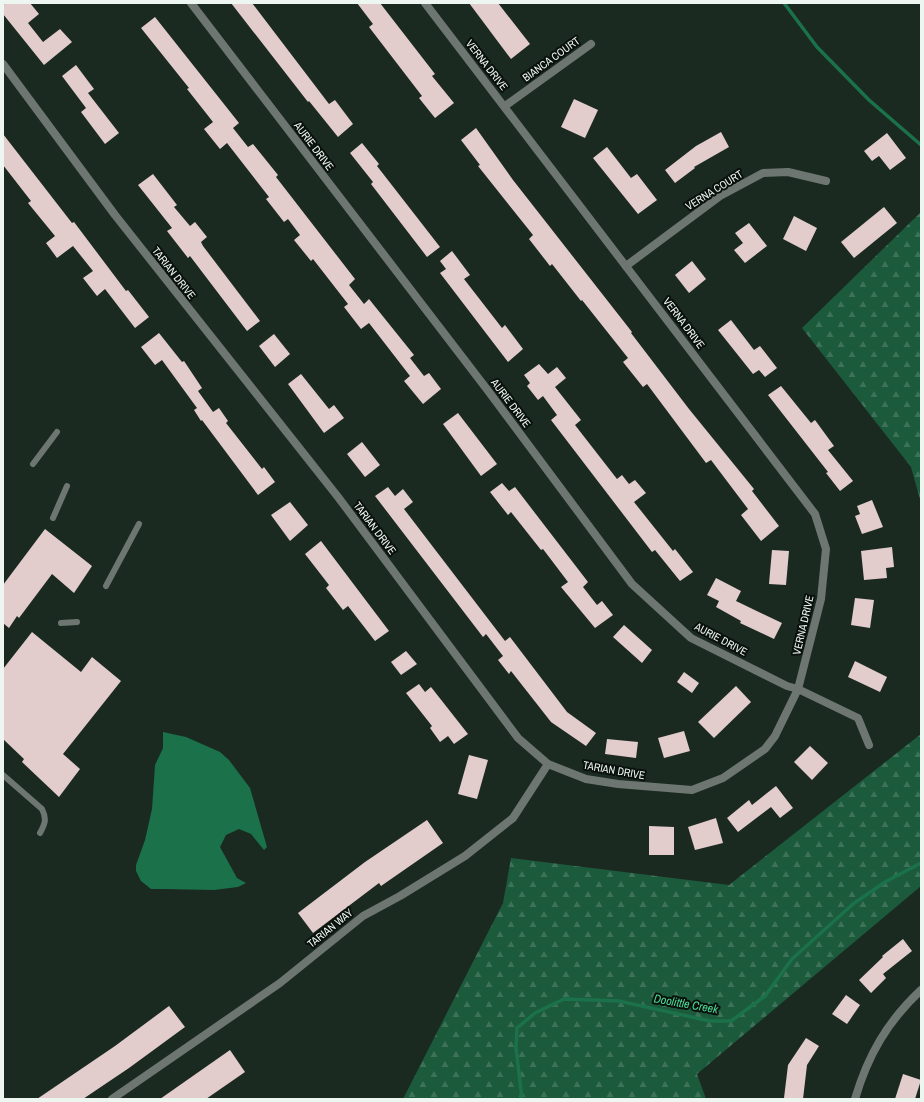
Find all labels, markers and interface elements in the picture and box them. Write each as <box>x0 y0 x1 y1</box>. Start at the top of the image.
street label: BIANCA COURT <box>520 33 583 85</box>
street label: VERNA DRIVE <box>463 37 511 93</box>
street label: AURIE DRIVE <box>290 118 337 173</box>
street label: VERNA COURT <box>683 167 746 213</box>
street label: TARIAN DRIVE <box>149 244 199 302</box>
street label: VERNA DRIVE <box>660 295 708 351</box>
street label: AURIE DRIVE <box>487 375 534 430</box>
street label: TARIAN DRIVE <box>351 499 399 557</box>
street label: VERNA DRIVE <box>789 594 817 656</box>
street label: AURIE DRIVE <box>691 619 750 659</box>
street label: TARIAN DRIVE <box>582 758 646 782</box>
street label: TARIAN WAY <box>304 905 356 951</box>
water label: Doolittle Creek <box>653 990 720 1018</box>

